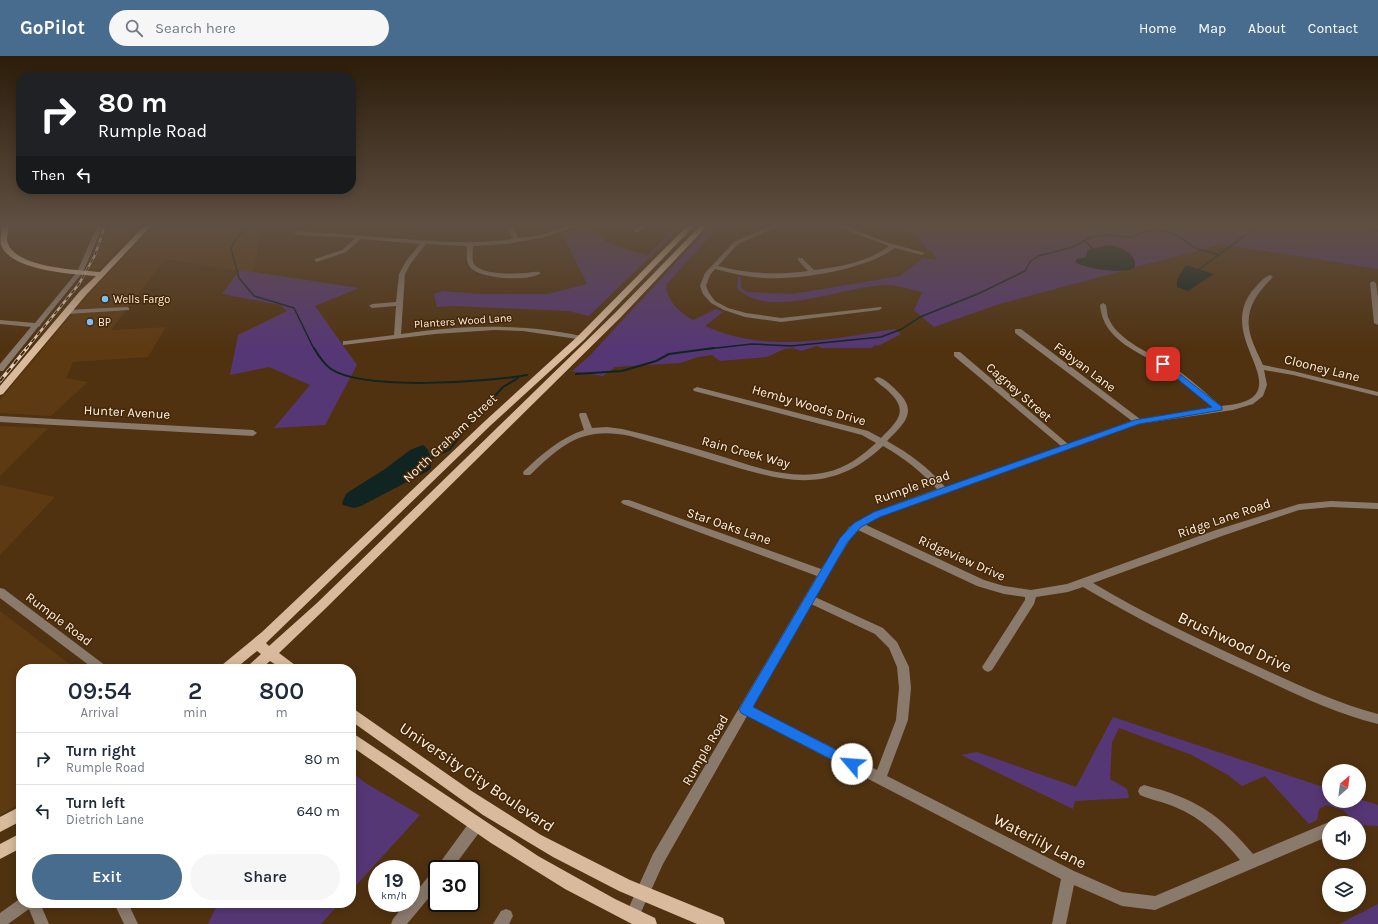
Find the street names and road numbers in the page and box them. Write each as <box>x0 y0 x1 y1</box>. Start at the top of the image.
street label: Planters Wood Lane <box>414 311 513 331</box>
street label: Fabyan Lane <box>1051 339 1119 395</box>
street label: Clooney Lane <box>1283 351 1362 385</box>
street label: Cagney Street <box>983 360 1055 425</box>
street label: Hemby Woods Drive <box>750 382 868 429</box>
street label: North Graham Street <box>400 391 500 485</box>
street label: Hunter Avenue <box>83 402 171 422</box>
street label: Rain Creek Way <box>700 433 792 471</box>
street label: Rumple Road <box>872 467 952 507</box>
street label: Ridge Lane Road <box>1176 495 1272 541</box>
street label: Star Oaks Lane <box>685 505 773 548</box>
street label: Ridgeview Drive <box>916 532 1008 584</box>
street label: Rumple Road <box>23 589 95 649</box>
street label: Brushwood Drive <box>1175 607 1295 677</box>
street label: Rumple Road <box>679 712 731 788</box>
street label: University City Boulevard <box>396 718 558 836</box>
street label: Waterlily Lane <box>990 809 1090 873</box>

